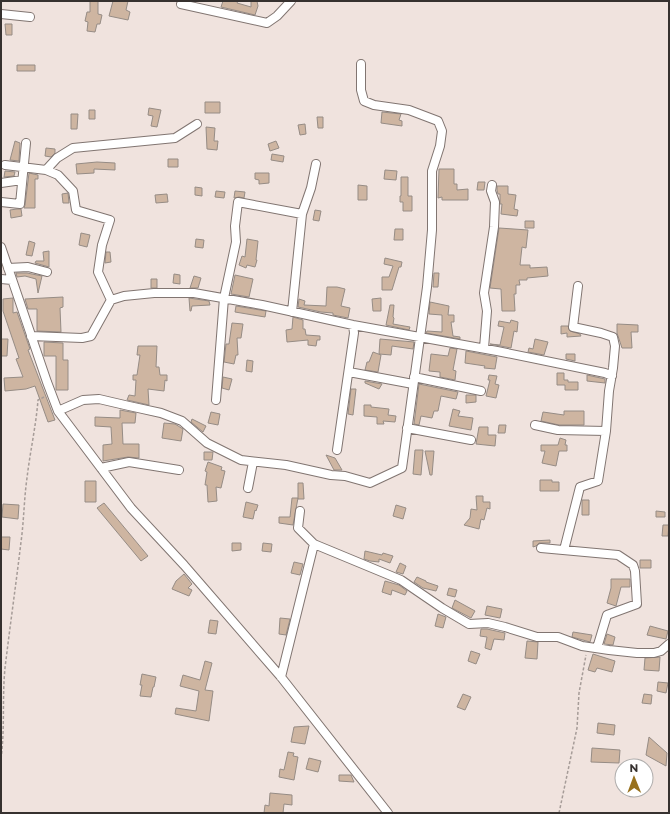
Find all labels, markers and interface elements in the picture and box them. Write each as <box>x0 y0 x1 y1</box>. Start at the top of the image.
north arrow <box>614 758 654 798</box>
text: N <box>629 761 638 775</box>

